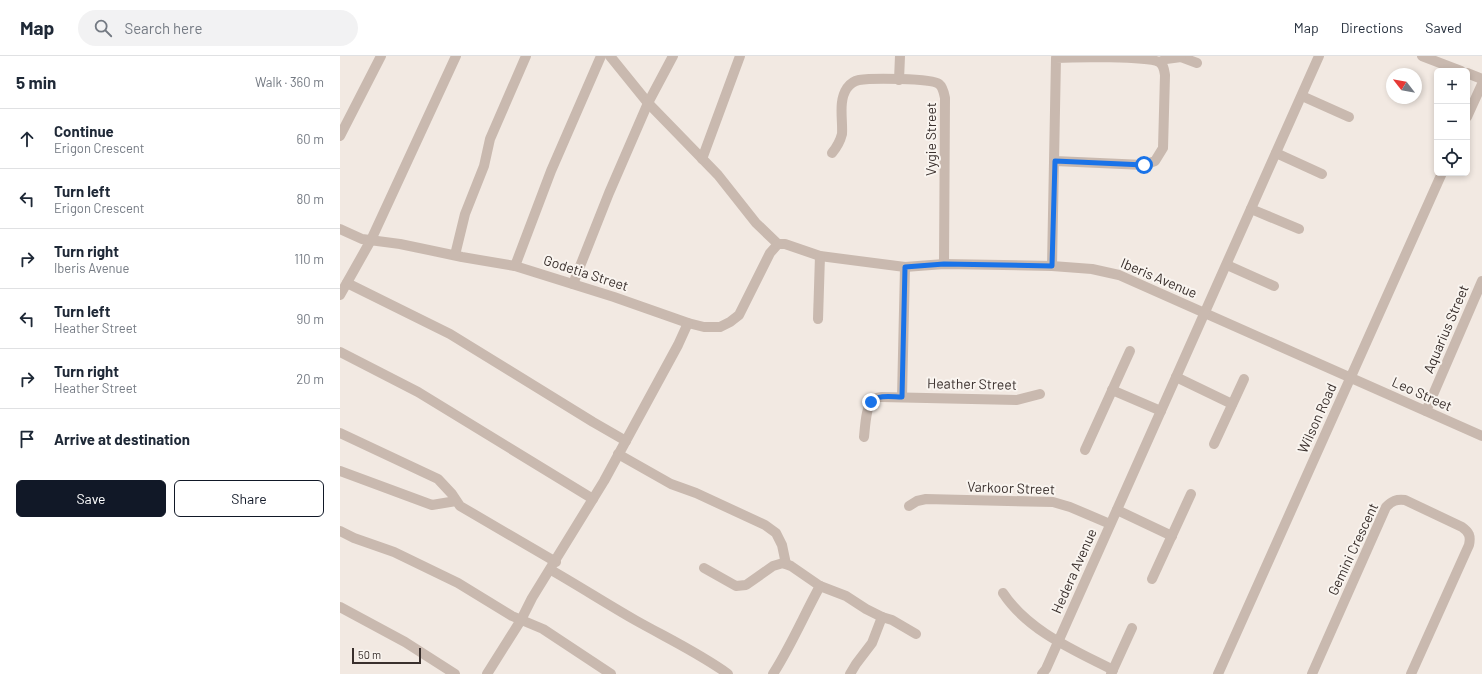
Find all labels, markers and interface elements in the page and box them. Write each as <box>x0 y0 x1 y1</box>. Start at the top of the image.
search box <box>78 10 358 46</box>
text: Map <box>20 16 54 39</box>
icon: search <box>92 17 114 39</box>
text: Search here <box>124 19 202 37</box>
text: Map <box>1294 19 1319 36</box>
text: Directions <box>1341 19 1403 36</box>
text: Saved <box>1425 19 1462 36</box>
north arrow <box>1386 68 1422 104</box>
map controls <box>1434 68 1470 176</box>
button: + <box>1434 68 1470 104</box>
text: 5 min <box>16 72 56 92</box>
text: Walk · 360 m <box>255 74 324 90</box>
street label: Vygie Street <box>922 102 939 176</box>
button: − <box>1434 104 1470 140</box>
text: Continue <box>54 122 114 140</box>
icon: ahead <box>16 128 38 150</box>
text: 60 m <box>297 131 324 147</box>
text: Erigon Crescent <box>54 140 145 156</box>
button: locate <box>1434 140 1470 176</box>
route start <box>1135 156 1153 174</box>
text: Turn left <box>54 182 110 200</box>
icon: left <box>16 188 38 210</box>
text: 80 m <box>297 191 324 207</box>
text: Erigon Crescent <box>54 200 145 216</box>
text: Turn right <box>54 242 119 260</box>
icon: right <box>16 248 38 270</box>
text: 110 m <box>294 251 324 267</box>
street label: Godetia Street <box>542 251 631 294</box>
street label: Iberis Avenue <box>1118 254 1200 301</box>
text: Iberis Avenue <box>54 260 130 276</box>
street label: Aquarius Street <box>1419 282 1472 376</box>
text: Turn left <box>54 302 110 320</box>
icon: left <box>16 308 38 330</box>
text: 90 m <box>297 311 324 327</box>
text: Heather Street <box>54 320 137 336</box>
text: Turn right <box>54 362 119 380</box>
icon: right <box>16 368 38 390</box>
text: 20 m <box>296 371 324 387</box>
street label: Leo Street <box>1389 373 1455 414</box>
street label: Heather Street <box>927 374 1017 393</box>
text: Heather Street <box>54 380 137 396</box>
street label: Wilson Road <box>1294 380 1340 455</box>
route end <box>862 393 880 411</box>
icon: arrive <box>16 428 38 450</box>
text: Arrive at destination <box>54 430 190 448</box>
street label: Varkoor Street <box>967 477 1055 498</box>
button: Save <box>16 480 166 517</box>
button: Share <box>174 480 324 517</box>
street label: Gemini Crescent <box>1324 500 1381 598</box>
street label: Hedera Avenue <box>1047 526 1100 616</box>
scale bar <box>352 646 421 665</box>
text: 50 m <box>358 648 381 661</box>

